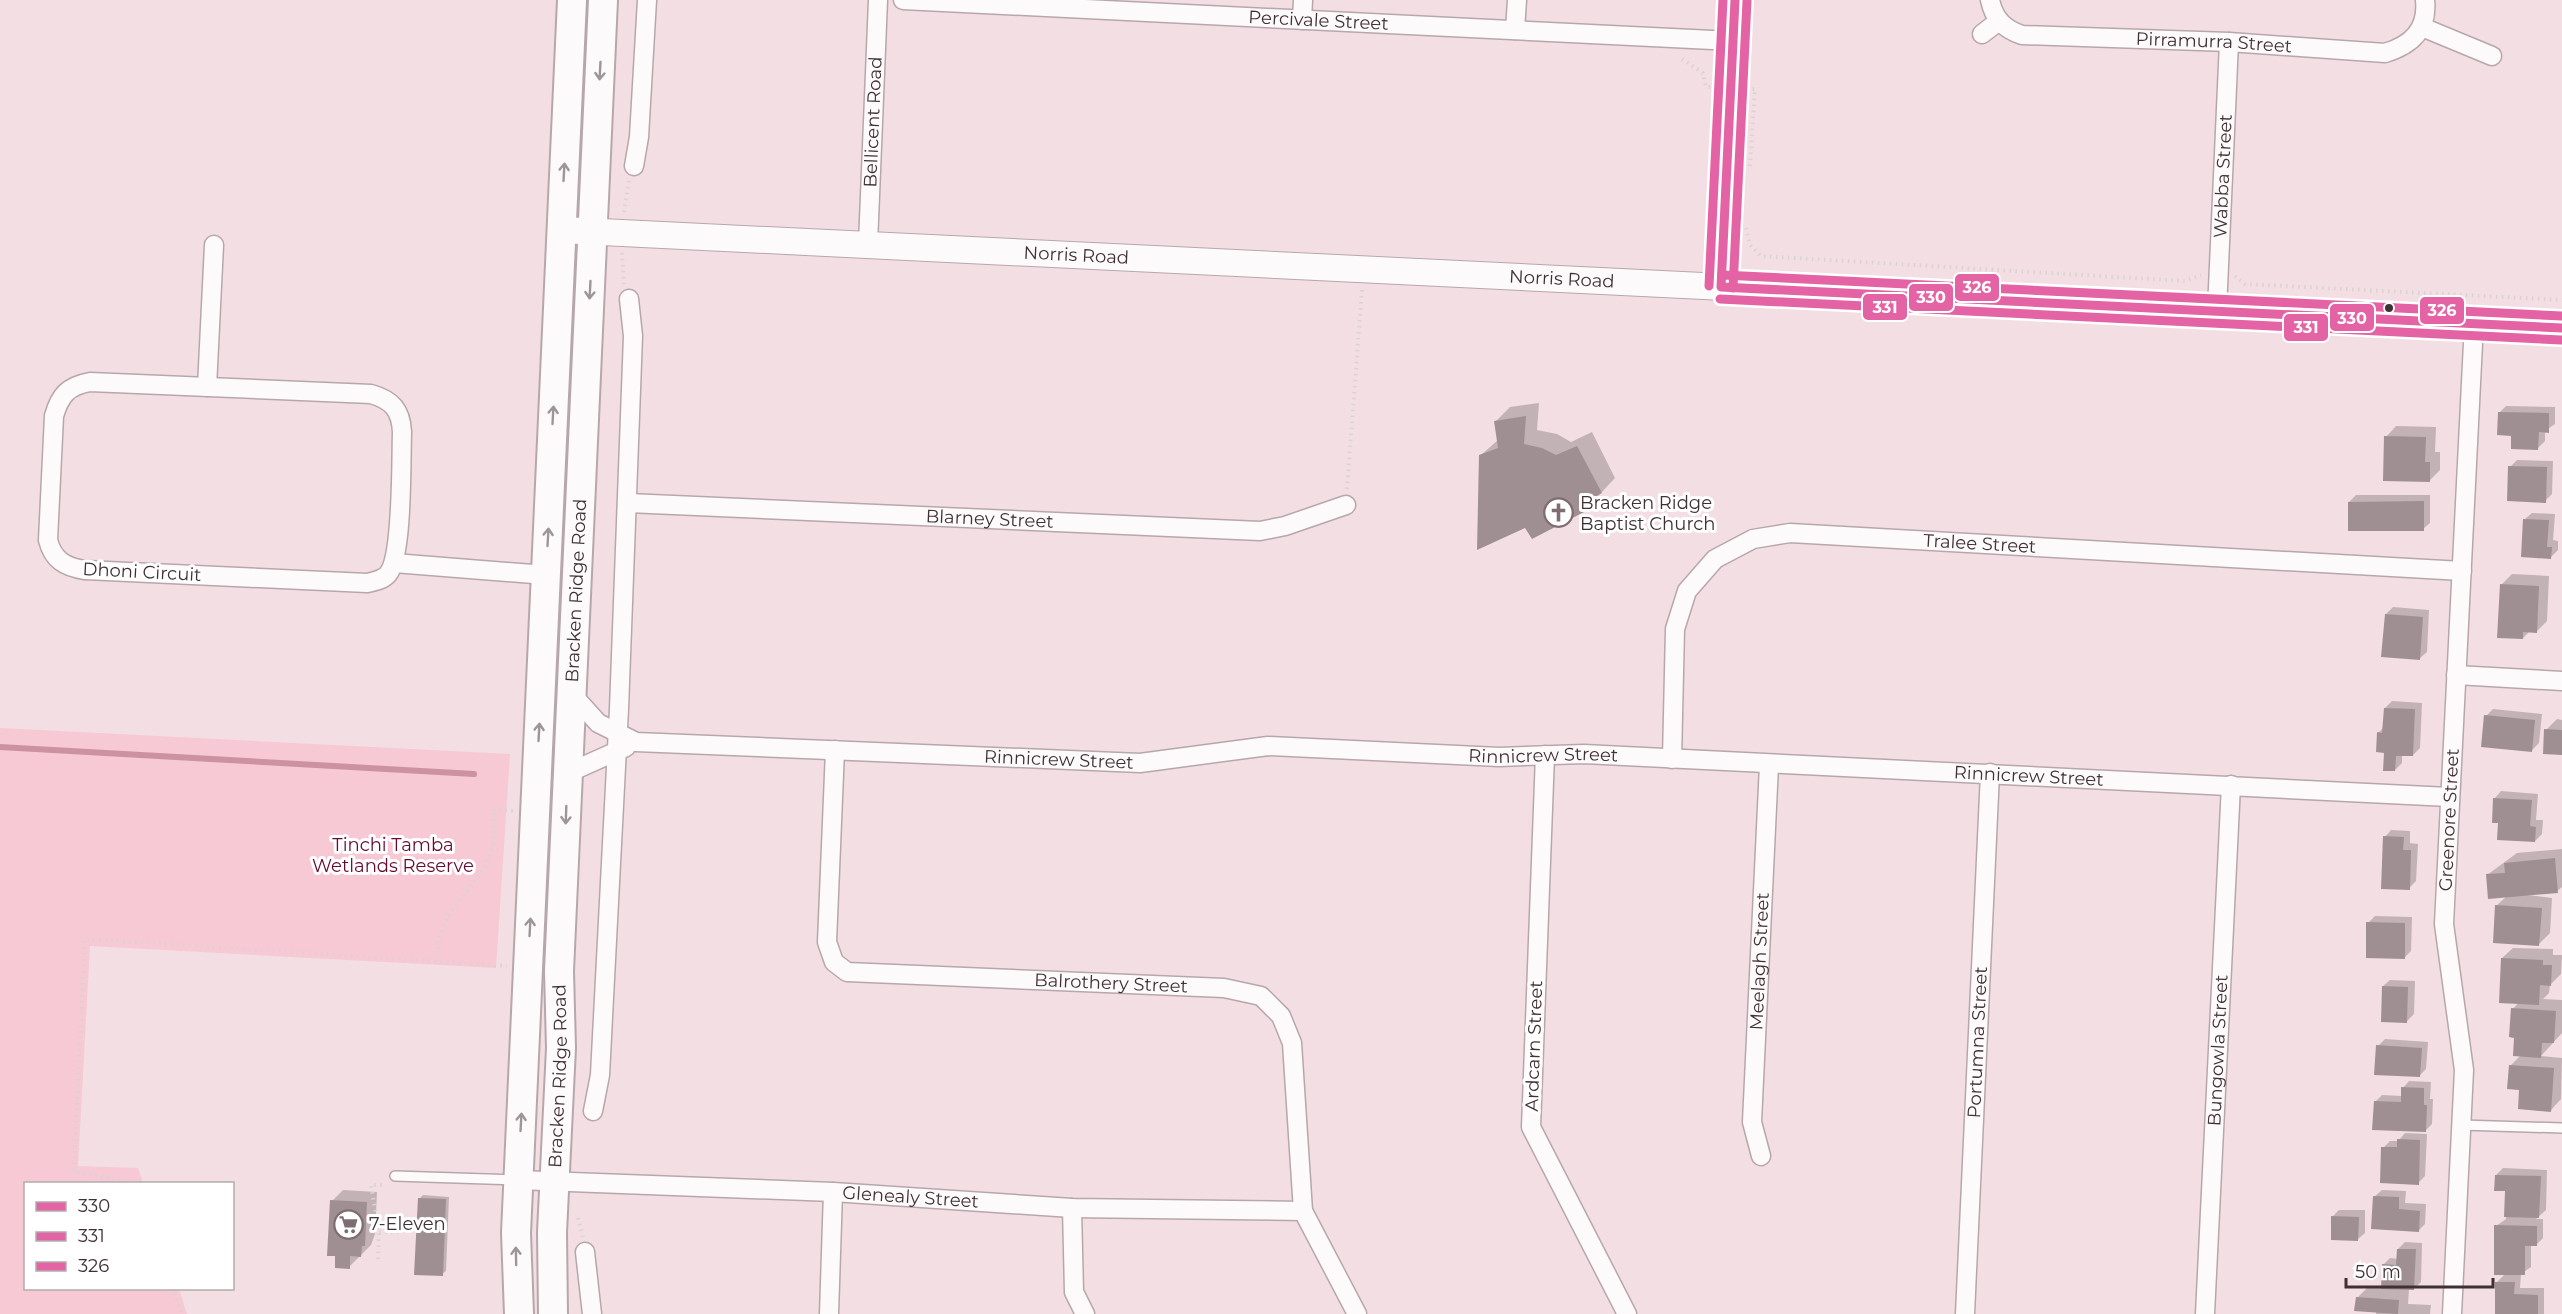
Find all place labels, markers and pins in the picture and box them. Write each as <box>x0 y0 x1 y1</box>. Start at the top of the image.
unlabelled marker <box>2383 302 2395 314</box>
place label: Bracken Ridge Baptist Church <box>1580 492 1716 535</box>
church icon: Bracken Ridge Baptist Church <box>1543 497 1575 529</box>
supermarket icon: 7-Eleven <box>332 1208 364 1240</box>
place label: 7-Eleven <box>369 1213 446 1235</box>

